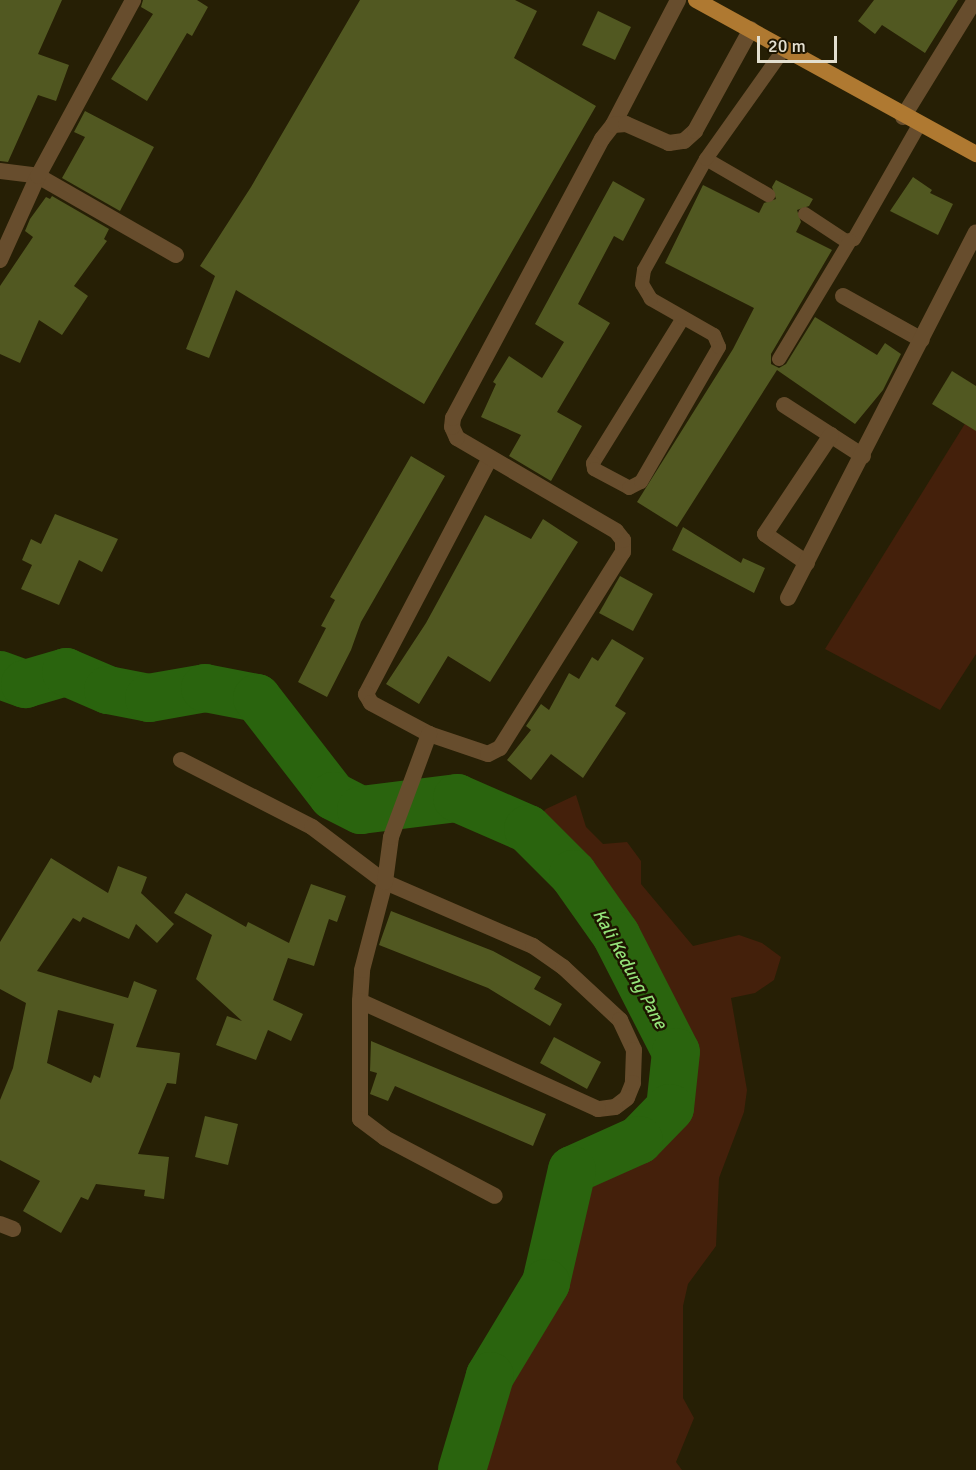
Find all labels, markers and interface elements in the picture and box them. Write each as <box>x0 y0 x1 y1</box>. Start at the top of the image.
scale bar <box>760 24 840 62</box>
text: 20 m <box>768 35 806 57</box>
water label: Kali Kedung Pane <box>588 905 672 1033</box>

